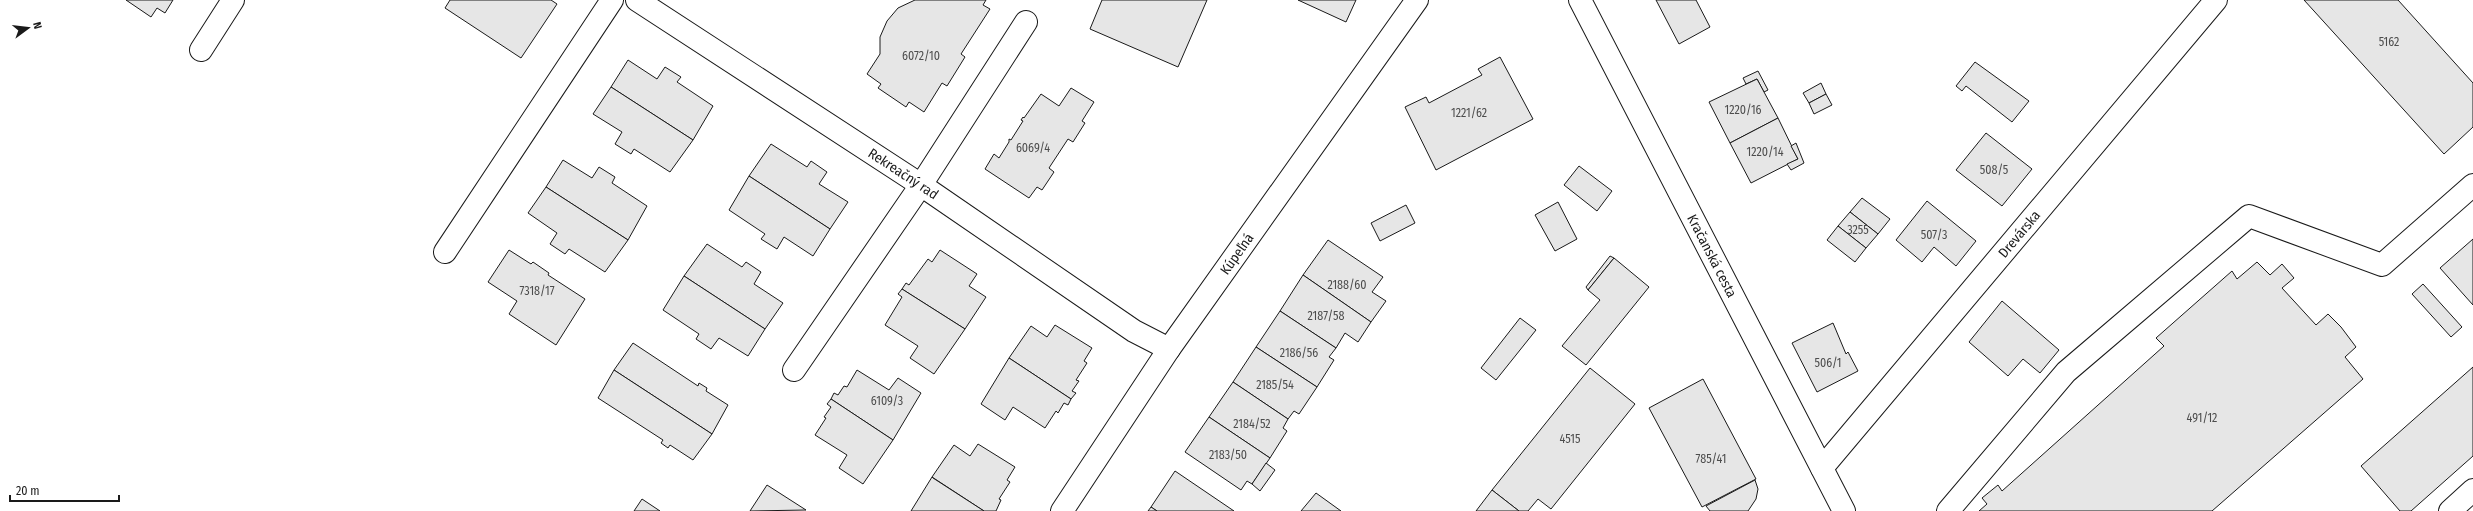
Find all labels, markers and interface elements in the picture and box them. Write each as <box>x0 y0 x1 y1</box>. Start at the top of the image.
north arrow <box>8 8 48 48</box>
text: N <box>30 21 44 30</box>
house number: 5162 <box>2379 35 2399 49</box>
house number: 6072/10 <box>902 49 940 63</box>
house number: 1220/16 <box>1724 103 1762 117</box>
house number: 1221/62 <box>1451 106 1487 120</box>
house number: 6069/4 <box>1016 141 1050 155</box>
street label: Rekreačný rad <box>865 144 942 203</box>
house number: 1220/14 <box>1747 145 1784 159</box>
house number: 508/5 <box>1980 163 2009 177</box>
street label: Drevárska <box>1994 207 2044 261</box>
street label: Kračanská cesta <box>1684 211 1741 300</box>
house number: 3255 <box>1847 223 1869 237</box>
house number: 507/3 <box>1921 228 1947 242</box>
street label: Kúpeľná <box>1216 230 1257 278</box>
house number: 2188/60 <box>1327 278 1367 292</box>
house number: 7318/17 <box>519 284 555 298</box>
house number: 2187/58 <box>1308 309 1344 323</box>
house number: 2186/56 <box>1280 346 1318 360</box>
house number: 506/1 <box>1814 356 1842 370</box>
house number: 2185/54 <box>1256 378 1294 392</box>
house number: 6109/3 <box>871 394 903 408</box>
house number: 491/12 <box>2187 411 2217 425</box>
house number: 2184/52 <box>1233 417 1271 431</box>
house number: 4515 <box>1560 432 1581 446</box>
house number: 2183/50 <box>1209 448 1247 462</box>
house number: 785/41 <box>1696 452 1726 466</box>
scale bar <box>10 477 119 503</box>
text: 20 m <box>16 484 40 498</box>

